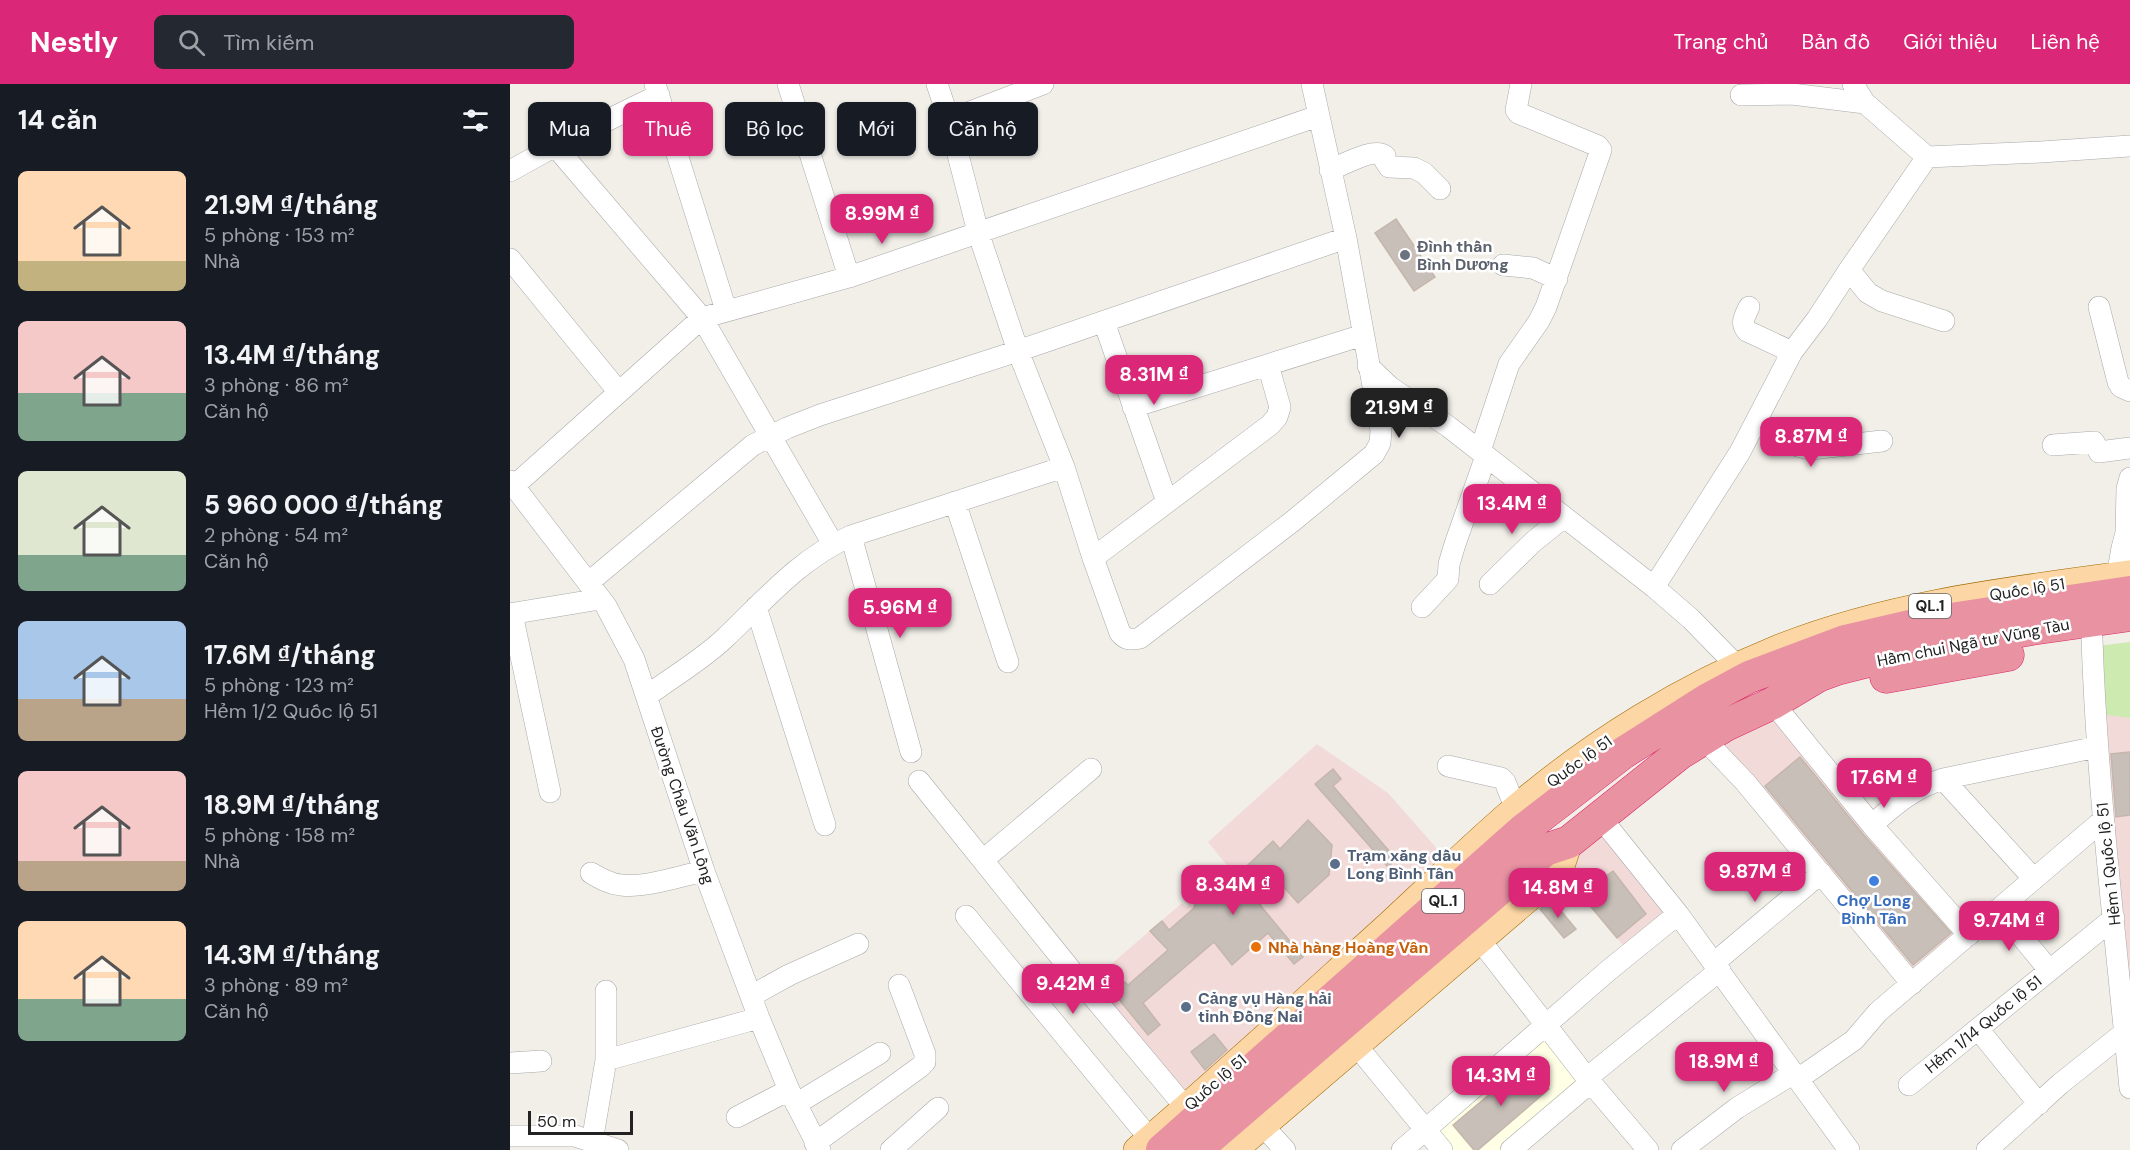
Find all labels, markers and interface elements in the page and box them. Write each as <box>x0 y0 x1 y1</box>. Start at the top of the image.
search box <box>154 15 574 69</box>
text: Nestly <box>30 24 118 61</box>
icon: search <box>175 26 208 59</box>
text: Tìm kiếm <box>223 28 314 57</box>
text: Trang chủ <box>1674 28 1769 56</box>
text: Bản đồ <box>1802 28 1870 56</box>
text: Giới thiệu <box>1903 28 1998 56</box>
text: Liên hệ <box>2031 28 2100 56</box>
chip: Mua <box>528 102 611 156</box>
chip: Thuê <box>623 102 713 156</box>
chip: Bộ lọc <box>725 102 825 156</box>
chip: Mới <box>837 102 916 156</box>
chip: Căn hộ <box>928 102 1038 156</box>
text: 14 căn <box>18 103 98 137</box>
icon: filters <box>459 104 492 137</box>
text: 21.9M ₫/tháng <box>204 188 378 222</box>
pin: 8.99M ₫ <box>827 194 937 245</box>
icon: home <box>66 195 138 267</box>
text: 8.99M ₫ <box>844 200 920 226</box>
text: 5 phòng · 153 m² <box>204 222 355 248</box>
place label: Đình thần Bình Dương <box>1417 236 1509 275</box>
text: Nhà <box>204 248 240 274</box>
marker: Đình thần Bình Dương <box>1398 248 1412 262</box>
text: 13.4M ₫/tháng <box>204 338 380 372</box>
icon: home <box>66 345 138 417</box>
pin: 8.31M ₫ <box>1099 355 1209 406</box>
text: 8.31M ₫ <box>1119 361 1189 387</box>
text: 3 phòng · 86 m² <box>204 372 349 398</box>
pin: 21.9M ₫ <box>1344 388 1454 439</box>
text: 21.9M ₫ <box>1365 394 1433 420</box>
text: Căn hộ <box>204 398 269 424</box>
pin: 8.87M ₫ <box>1756 417 1866 468</box>
text: 8.87M ₫ <box>1774 423 1848 449</box>
pin: 13.4M ₫ <box>1457 484 1567 535</box>
text: 5 960 000 ₫/tháng <box>204 488 443 522</box>
text: 13.4M ₫ <box>1477 490 1547 516</box>
icon: home <box>66 495 138 567</box>
text: 2 phòng · 54 m² <box>204 522 348 548</box>
text: Căn hộ <box>204 548 269 574</box>
street label: Quốc lộ 51 <box>1988 573 2066 606</box>
pin: 5.96M ₫ <box>845 588 955 639</box>
text: 5.96M ₫ <box>863 594 937 620</box>
road number: QL.1 <box>1909 594 1951 618</box>
street label: Hầm chui Ngã tư Vũng Tàu <box>1875 614 2071 671</box>
text: 17.6M ₫/tháng <box>204 638 376 672</box>
icon: home <box>66 645 138 717</box>
text: 5 phòng · 123 m² <box>204 672 354 698</box>
text: Hẻm 1/2 Quốc lộ 51 <box>204 698 378 724</box>
street label: Đường Châu Văn Lồng <box>646 724 719 887</box>
street label: Quốc lộ 51 <box>1542 731 1616 792</box>
pin: 17.6M ₫ <box>1829 758 1939 809</box>
text: 17.6M ₫ <box>1851 764 1917 790</box>
text: 18.9M ₫/tháng <box>204 788 380 822</box>
icon: home <box>66 795 138 867</box>
street label: Hẻm 1 Quốc lộ 51 <box>2092 801 2125 926</box>
text: 5 phòng · 158 m² <box>204 822 355 848</box>
place label: Trạm xăng dầu Long Bình Tân <box>1347 845 1461 884</box>
text: Nhà <box>204 848 240 874</box>
pin: 9.87M ₫ <box>1700 852 1810 903</box>
marker: Trạm xăng dầu Long Bình Tân <box>1328 857 1342 871</box>
text: 9.87M ₫ <box>1718 858 1792 884</box>
pin: 8.34M ₫ <box>1178 865 1288 916</box>
pin: 14.8M ₫ <box>1503 868 1613 919</box>
text: 8.34M ₫ <box>1195 871 1271 897</box>
text: 14.8M ₫ <box>1523 874 1593 900</box>
marker: Chợ Long Bình Tân <box>1867 874 1881 888</box>
road number: QL.1 <box>1422 889 1464 913</box>
place label: Chợ Long Bình Tân <box>1837 890 1911 929</box>
pin: 9.74M ₫ <box>1954 901 2064 952</box>
text: 9.74M ₫ <box>1973 907 2045 933</box>
place label: Nhà hàng Hoàng Vân <box>1268 937 1428 958</box>
text: 14.3M ₫/tháng <box>204 938 380 972</box>
marker: Nhà hàng Hoàng Vân <box>1249 940 1263 954</box>
icon: home <box>66 945 138 1017</box>
pin: 9.42M ₫ <box>1018 964 1128 1015</box>
text: 9.42M ₫ <box>1036 970 1110 996</box>
street label: Hẻm 1/14 Quốc lộ 51 <box>1921 971 2046 1078</box>
text: 3 phòng · 89 m² <box>204 972 348 998</box>
place label: Cảng vụ Hàng hải tỉnh Đồng Nai <box>1198 988 1332 1027</box>
text: Căn hộ <box>204 998 269 1024</box>
marker: Cảng vụ Hàng hải tỉnh Đồng Nai <box>1179 1000 1193 1014</box>
pin: 18.9M ₫ <box>1669 1042 1779 1093</box>
text: 18.9M ₫ <box>1689 1048 1759 1074</box>
street label: Quốc lộ 51 <box>1180 1050 1251 1115</box>
pin: 14.3M ₫ <box>1446 1056 1556 1107</box>
text: 14.3M ₫ <box>1466 1062 1536 1088</box>
scale bar <box>528 1108 633 1136</box>
text: 50 m <box>537 1111 576 1132</box>

